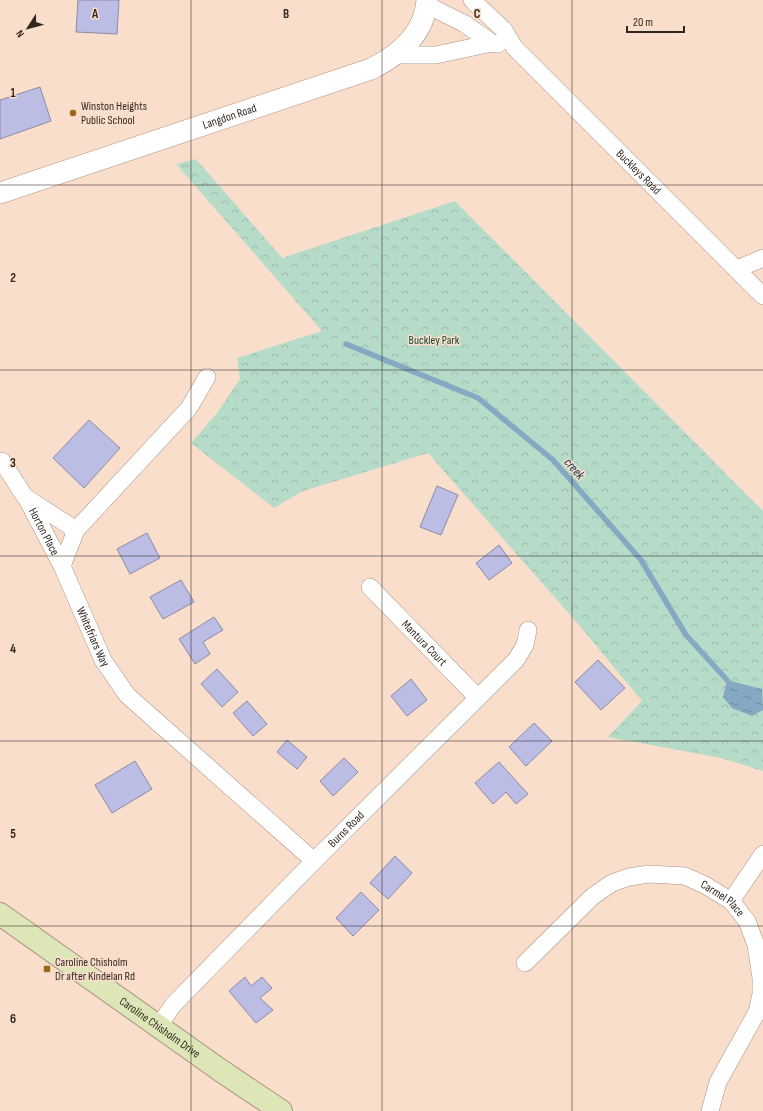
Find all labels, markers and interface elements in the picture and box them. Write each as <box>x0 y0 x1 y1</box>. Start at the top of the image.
text: A <box>91 6 99 22</box>
text: B <box>283 6 289 22</box>
text: C <box>474 6 481 22</box>
north arrow <box>8 8 48 48</box>
scale bar <box>627 8 684 34</box>
text: 20 m <box>633 15 653 30</box>
text: N <box>13 27 27 40</box>
text: 1 <box>10 85 16 101</box>
place label: Winston Heights Public School <box>81 99 147 128</box>
street label: Langdon Road <box>201 101 259 133</box>
marker: Winston Heights Public School <box>68 108 78 118</box>
street label: Buckleys Road <box>613 146 664 198</box>
text: 2 <box>10 270 16 286</box>
park label: Buckley Park <box>409 333 460 348</box>
text: 3 <box>10 455 16 471</box>
water label: creek <box>560 455 589 484</box>
street label: Horton Place <box>25 505 62 558</box>
street label: Whitefriars Way <box>73 605 113 670</box>
street label: Mantura Court <box>398 617 450 670</box>
text: 4 <box>10 641 16 657</box>
street label: Burns Road <box>325 808 368 851</box>
text: 5 <box>10 826 16 842</box>
street label: Carmel Place <box>698 877 748 920</box>
place label: Caroline Chisholm Dr after Kindelan Rd <box>55 955 135 984</box>
marker: Caroline Chisholm Dr after Kindelan Rd <box>42 964 52 974</box>
street label: Caroline Chisholm Drive <box>116 994 203 1062</box>
text: 6 <box>10 1011 16 1027</box>

